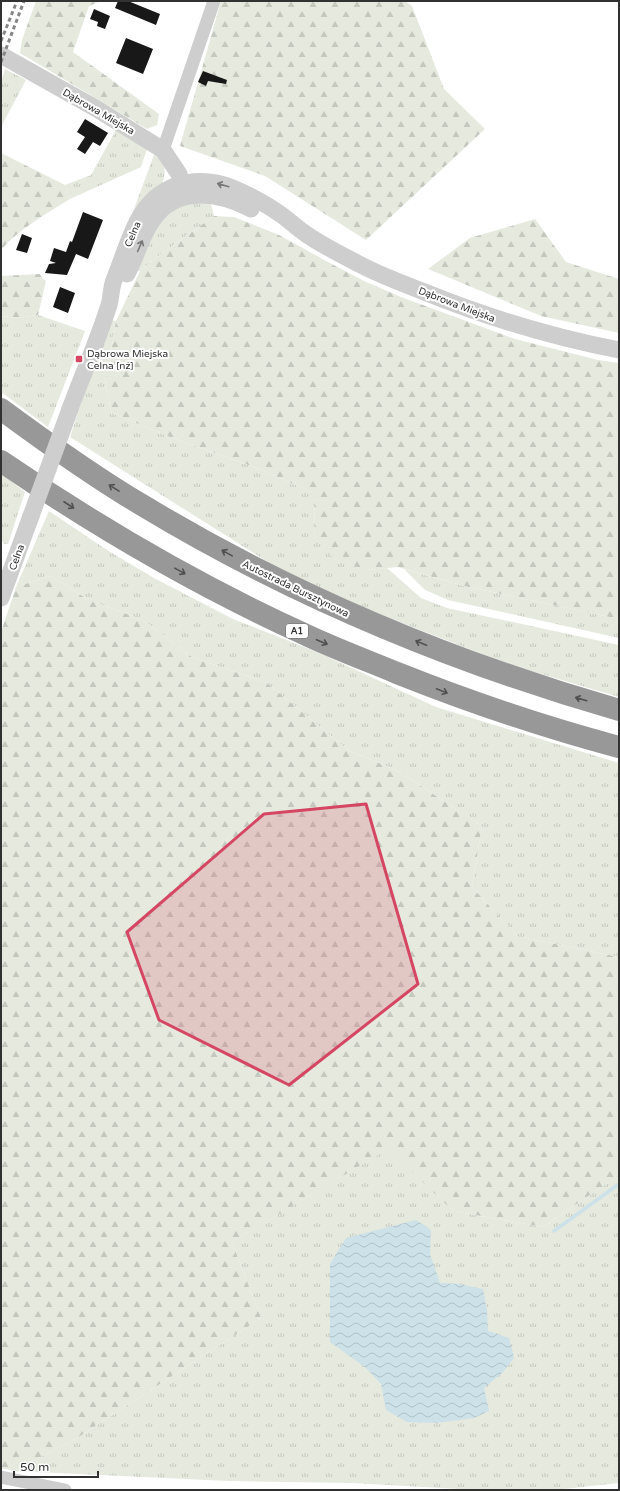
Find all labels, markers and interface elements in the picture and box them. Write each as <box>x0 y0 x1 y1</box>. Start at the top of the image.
street label: Dąbrowa Miejska <box>60 86 137 137</box>
one-way arrow <box>217 181 230 188</box>
street label: Celna <box>122 220 144 249</box>
one-way arrow <box>137 240 145 252</box>
street label: Dąbrowa Miejska <box>417 285 497 325</box>
place label: Dąbrowa Miejska Celna [nż] <box>87 348 168 372</box>
marker: Dąbrowa Miejska Celna [nż] <box>74 354 84 364</box>
one-way arrow <box>109 484 120 492</box>
one-way arrow <box>63 501 74 509</box>
street label: Celna <box>7 543 27 572</box>
one-way arrow <box>221 549 233 557</box>
street label: Autostrada Bursztynowa <box>240 558 351 620</box>
one-way arrow <box>174 568 186 576</box>
road number: A1 <box>286 624 308 638</box>
one-way arrow <box>315 639 327 646</box>
one-way arrow <box>415 639 427 646</box>
one-way arrow <box>436 687 448 695</box>
one-way arrow <box>575 695 588 702</box>
scale bar <box>14 1453 98 1479</box>
text: 50 m <box>20 1460 49 1474</box>

